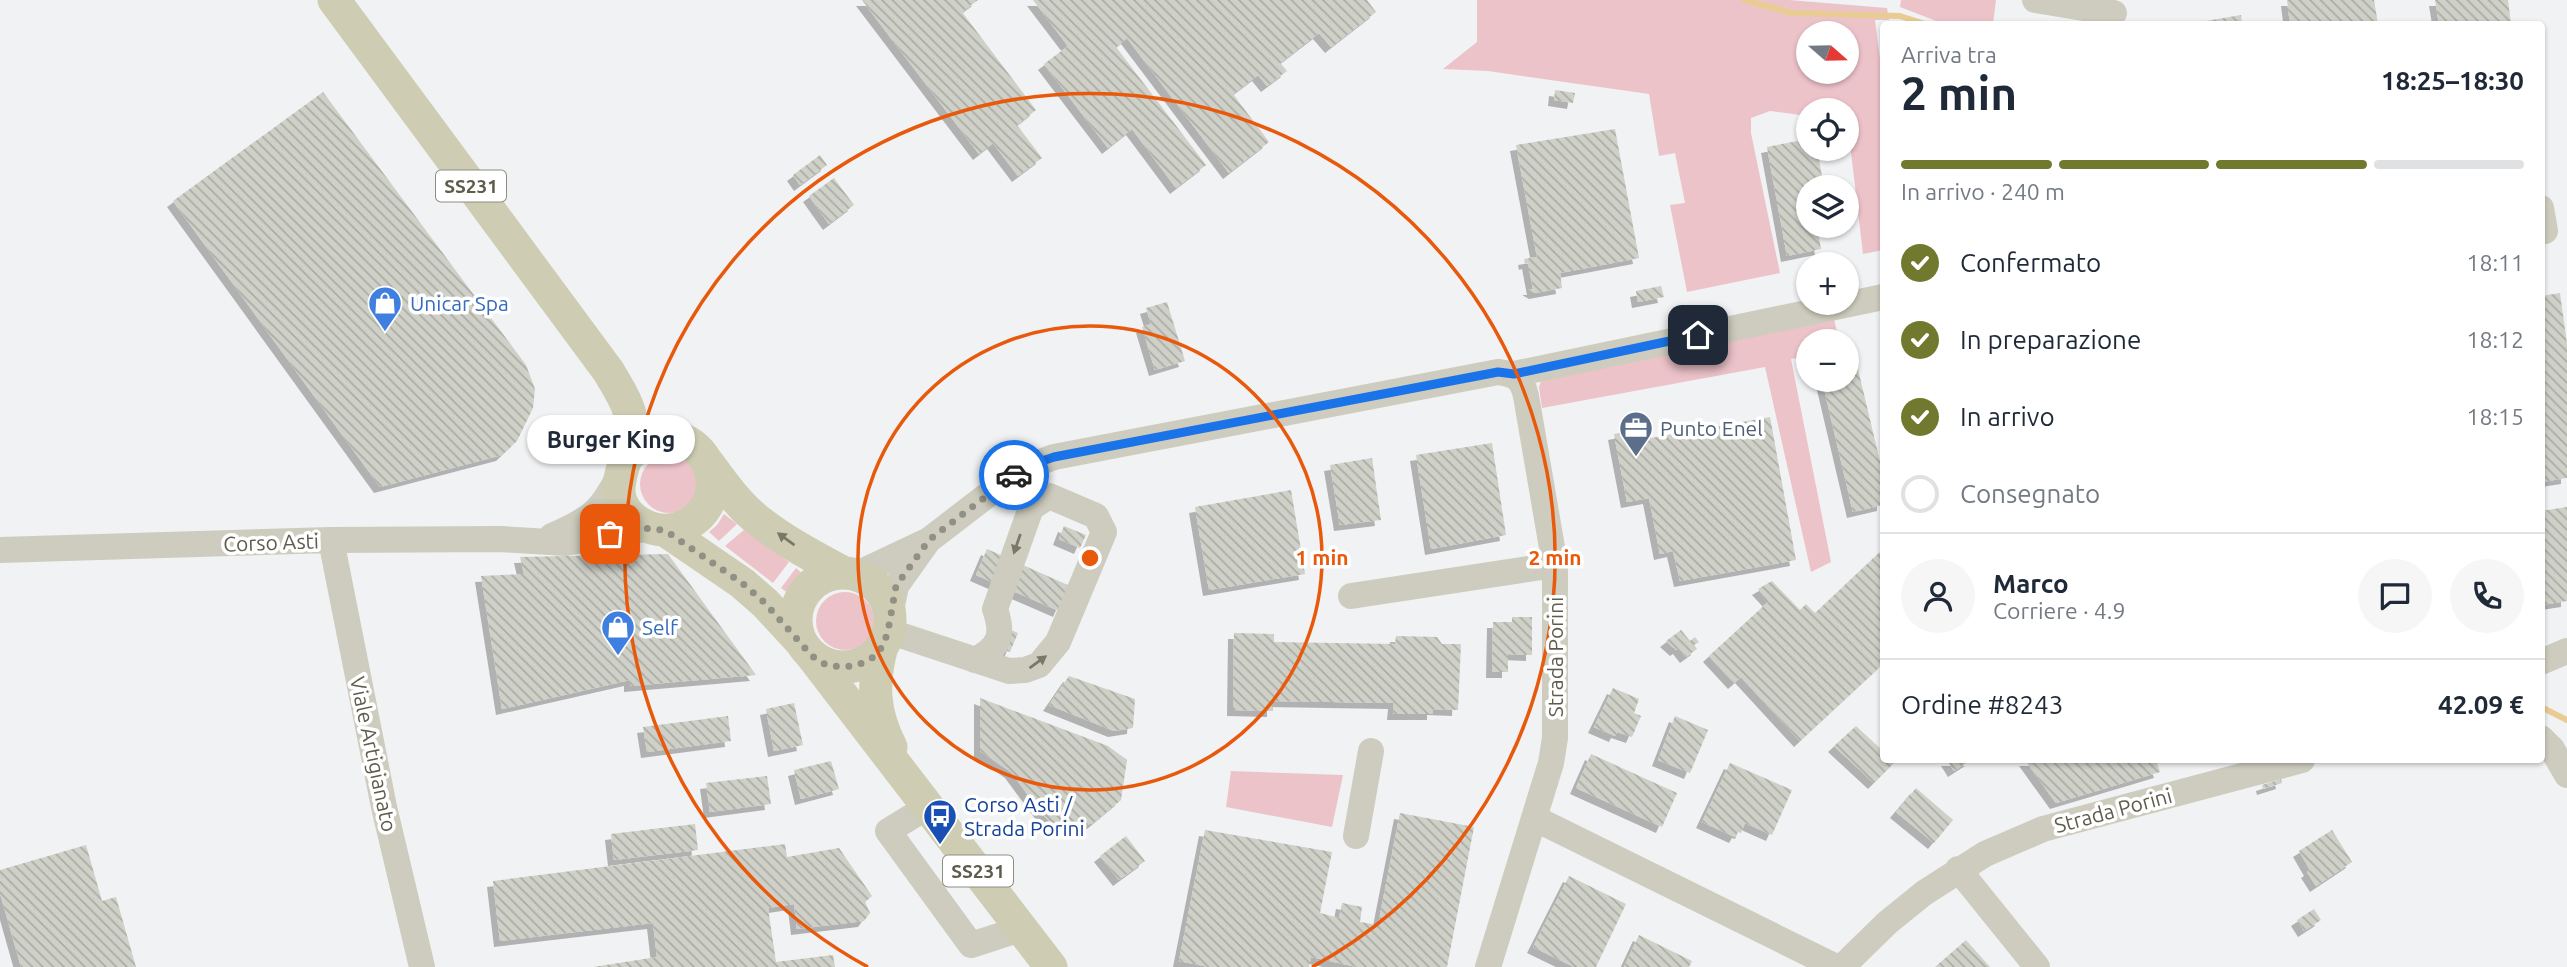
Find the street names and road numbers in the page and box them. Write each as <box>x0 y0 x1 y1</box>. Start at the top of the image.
road number: SS231 <box>436 170 506 202</box>
street label: Corso Asti <box>223 528 319 556</box>
street label: Strada Porini <box>1543 597 1567 717</box>
street label: Viale Artigianato <box>346 674 402 834</box>
street label: Strada Porini <box>2052 783 2174 837</box>
road number: SS231 <box>943 856 1013 886</box>

